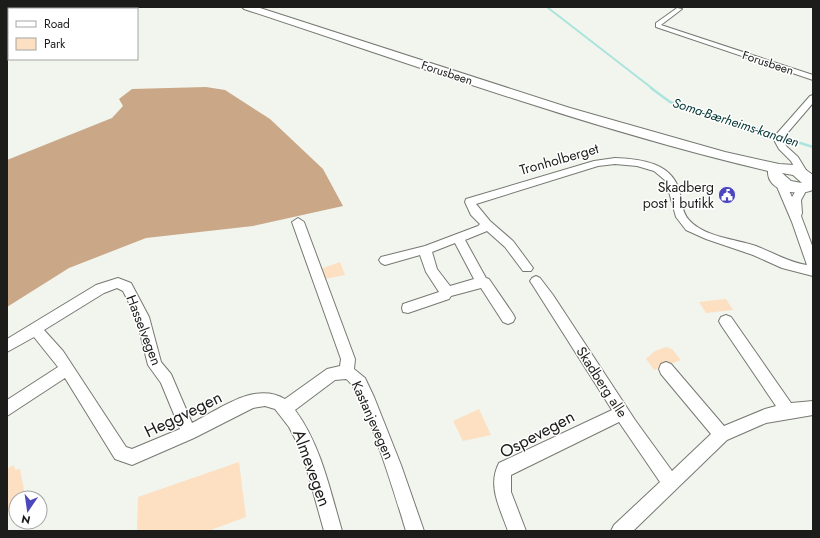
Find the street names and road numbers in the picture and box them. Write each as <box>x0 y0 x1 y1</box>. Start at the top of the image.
street label: Forusbeen <box>740 46 796 80</box>
street label: Forusbeen <box>419 56 475 90</box>
street label: Tronholberget <box>517 138 602 180</box>
street label: Hasselvegen <box>121 292 167 368</box>
street label: Skadberg alle <box>572 343 632 421</box>
street label: Kastanjevegen <box>347 378 399 462</box>
street label: Heggvegen <box>140 385 226 443</box>
street label: Ospevegen <box>495 404 579 464</box>
street label: Almevegen <box>287 426 337 510</box>

